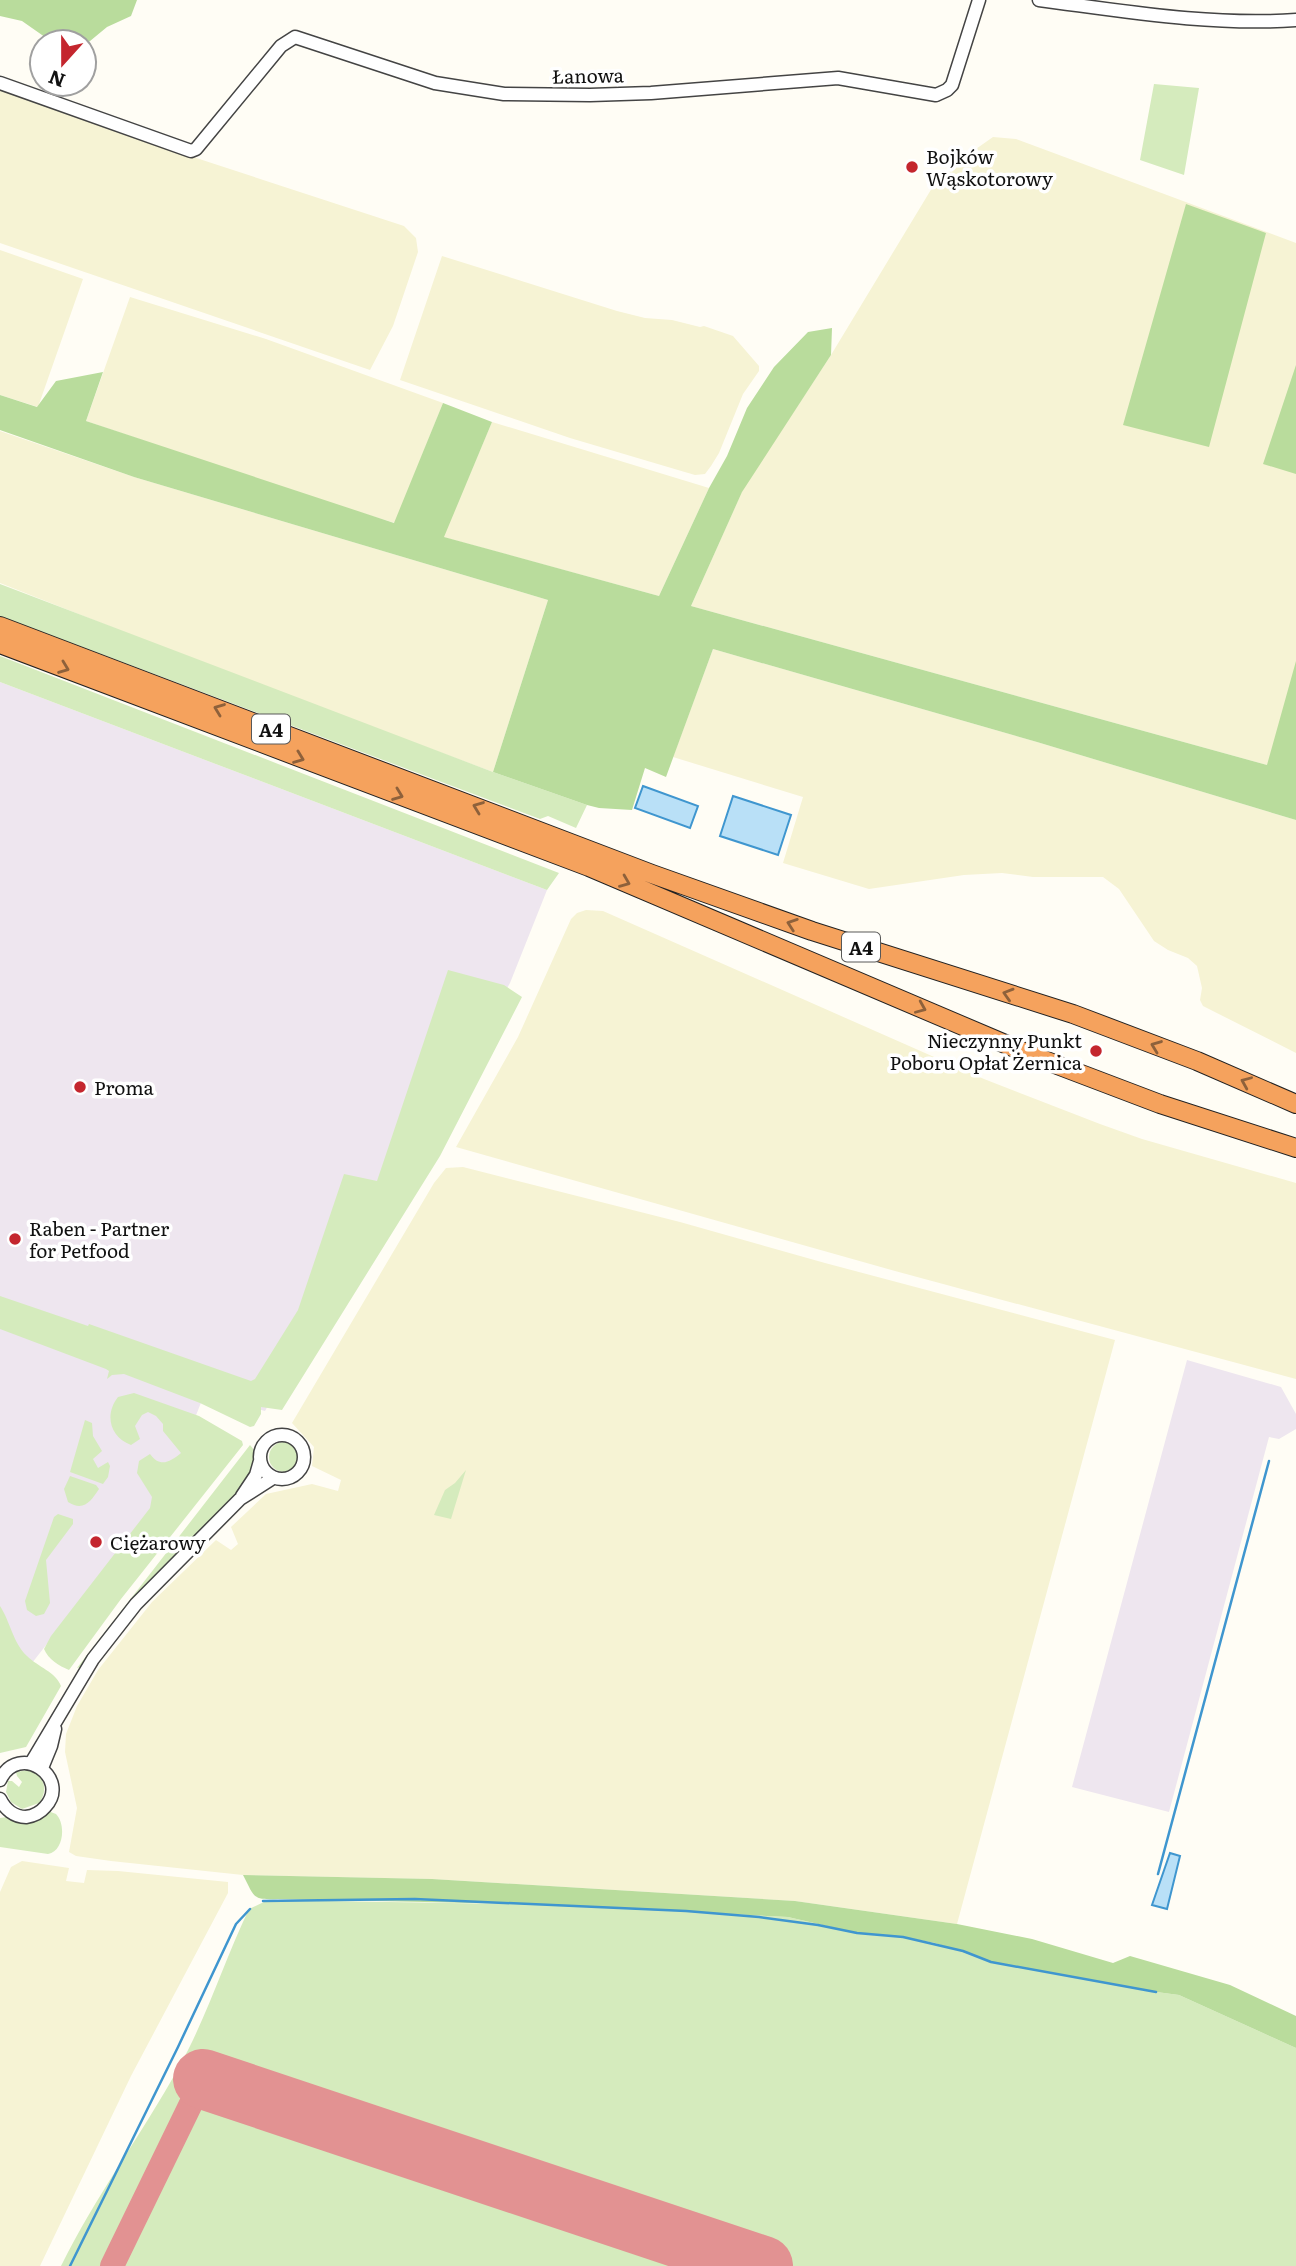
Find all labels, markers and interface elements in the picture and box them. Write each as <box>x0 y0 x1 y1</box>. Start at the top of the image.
north arrow <box>28 28 98 98</box>
street label: Łanowa <box>552 60 625 90</box>
text: N <box>44 64 69 96</box>
place label: Bojków Wąskotorowy <box>926 142 1053 192</box>
marker: Bojków Wąskotorowy <box>904 159 920 175</box>
one-way arrow <box>57 660 69 674</box>
one-way arrow <box>214 704 226 718</box>
road number: A4 <box>252 714 290 744</box>
one-way arrow <box>293 749 305 763</box>
one-way arrow <box>392 787 404 801</box>
one-way arrow <box>472 801 484 815</box>
one-way arrow <box>618 873 630 887</box>
one-way arrow <box>786 918 798 932</box>
road number: A4 <box>842 932 880 962</box>
one-way arrow <box>1002 988 1014 1003</box>
one-way arrow <box>914 1000 927 1014</box>
place label: Nieczynny Punkt Poboru Opłat Żernica <box>890 1026 1083 1076</box>
one-way arrow <box>1150 1040 1162 1054</box>
marker: Nieczynny Punkt Poboru Opłat Żernica <box>1088 1043 1104 1059</box>
place label: Proma <box>94 1073 155 1101</box>
one-way arrow <box>1241 1077 1253 1091</box>
marker: Proma <box>72 1079 88 1095</box>
place label: Raben - Partner for Petfood <box>29 1214 169 1264</box>
marker: Raben - Partner for Petfood <box>7 1231 23 1247</box>
place label: Ciężarowy <box>110 1528 206 1556</box>
marker: Ciężarowy <box>88 1534 104 1550</box>

